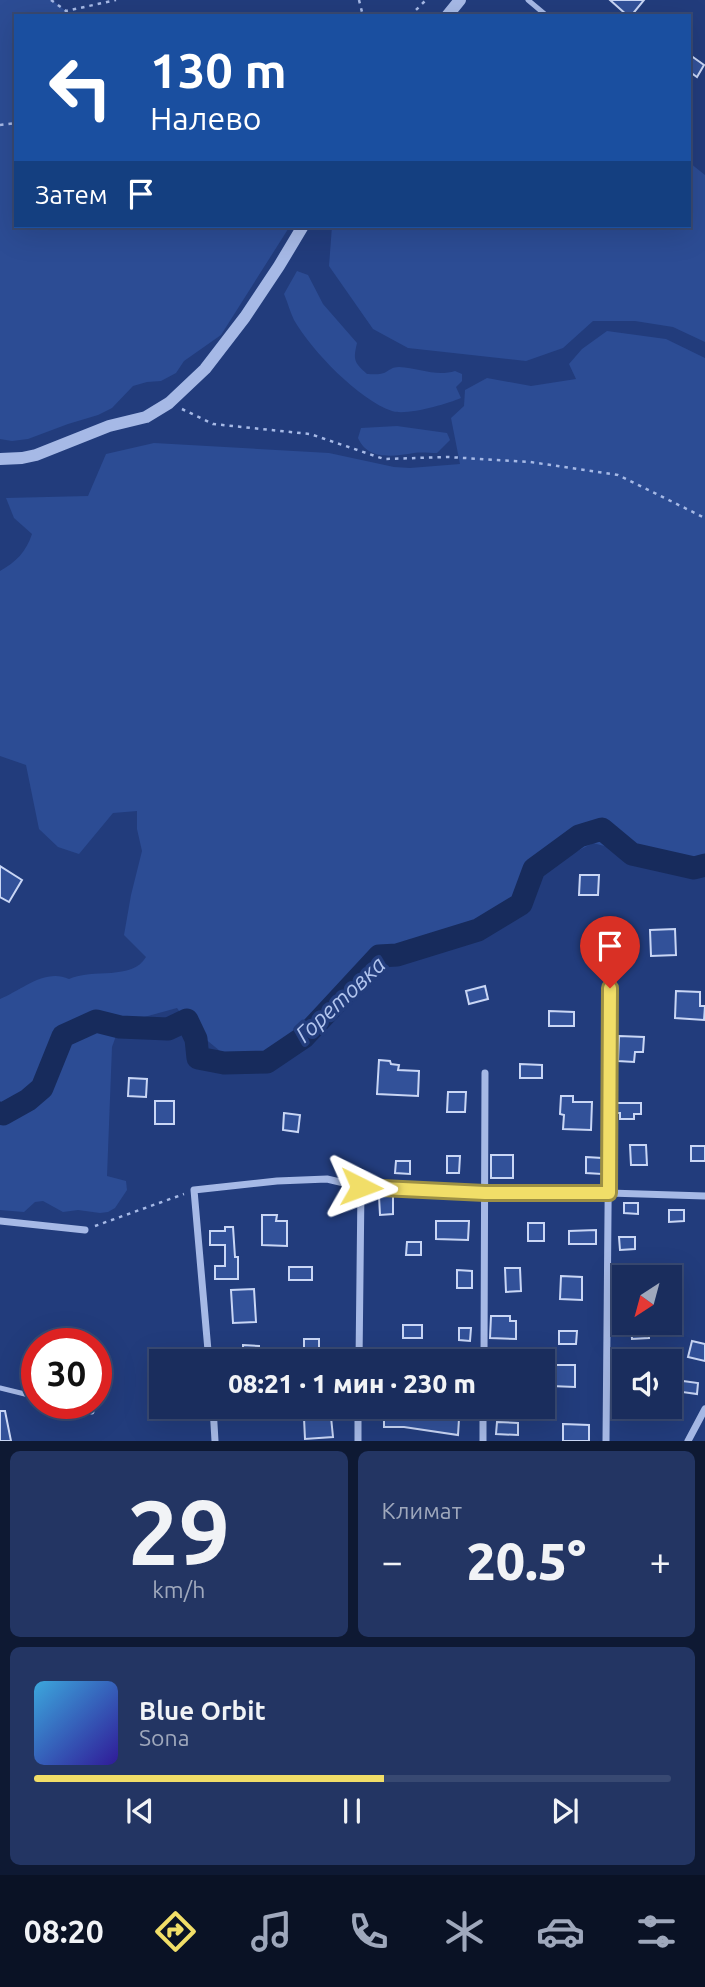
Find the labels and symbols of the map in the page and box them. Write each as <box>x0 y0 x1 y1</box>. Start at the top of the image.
pin <box>580 916 640 988</box>
water label: Горетовка <box>290 951 390 1047</box>
position arrow <box>324 1150 398 1224</box>
north arrow <box>612 1265 682 1335</box>
speed limit sign: 30 <box>21 1328 112 1419</box>

